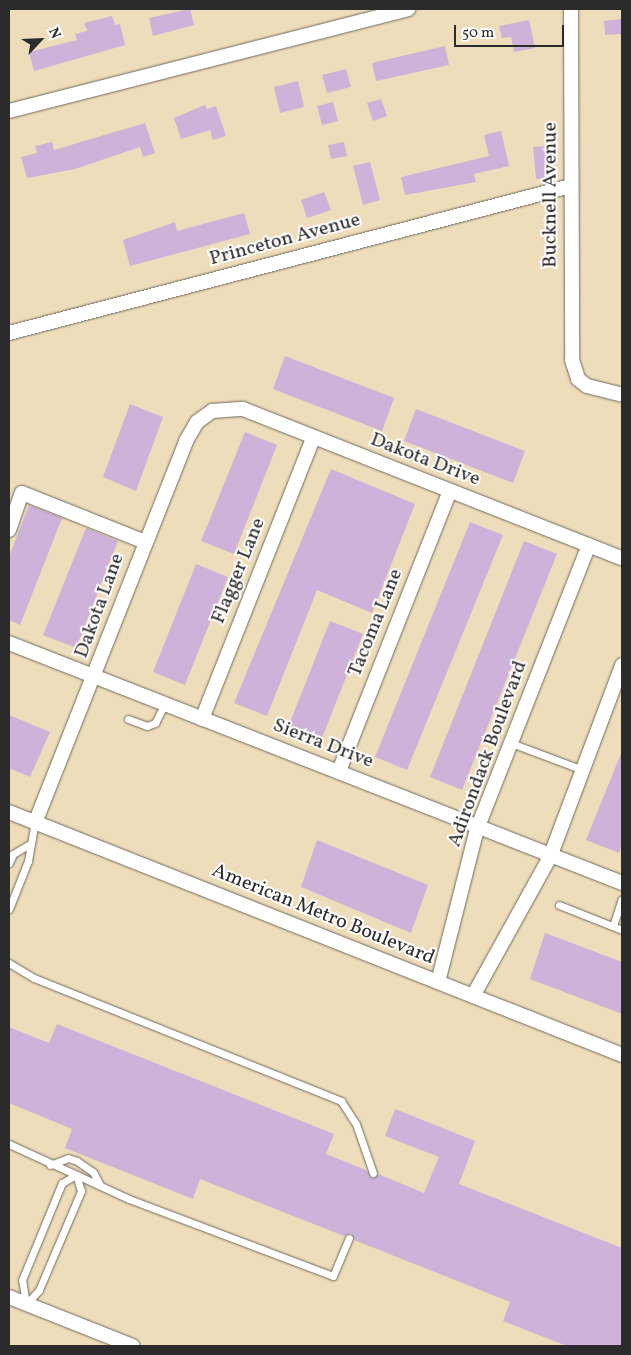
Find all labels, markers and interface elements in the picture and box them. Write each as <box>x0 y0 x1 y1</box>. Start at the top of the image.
north arrow <box>15 15 65 65</box>
scale bar <box>456 15 566 47</box>
text: 50 m <box>462 23 494 44</box>
text: N <box>43 25 65 42</box>
street label: Bucknell Avenue <box>539 122 563 268</box>
street label: Princeton Avenue <box>207 208 363 272</box>
street label: Dakota Drive <box>367 428 483 492</box>
street label: Flagger Lane <box>207 515 271 627</box>
street label: Dakota Lane <box>70 551 130 661</box>
street label: Tacoma Lane <box>343 566 409 680</box>
street label: Adirondack Boulevard <box>443 658 533 850</box>
street label: Sierra Drive <box>269 714 377 774</box>
street label: American Metro Boulevard <box>208 859 438 971</box>

